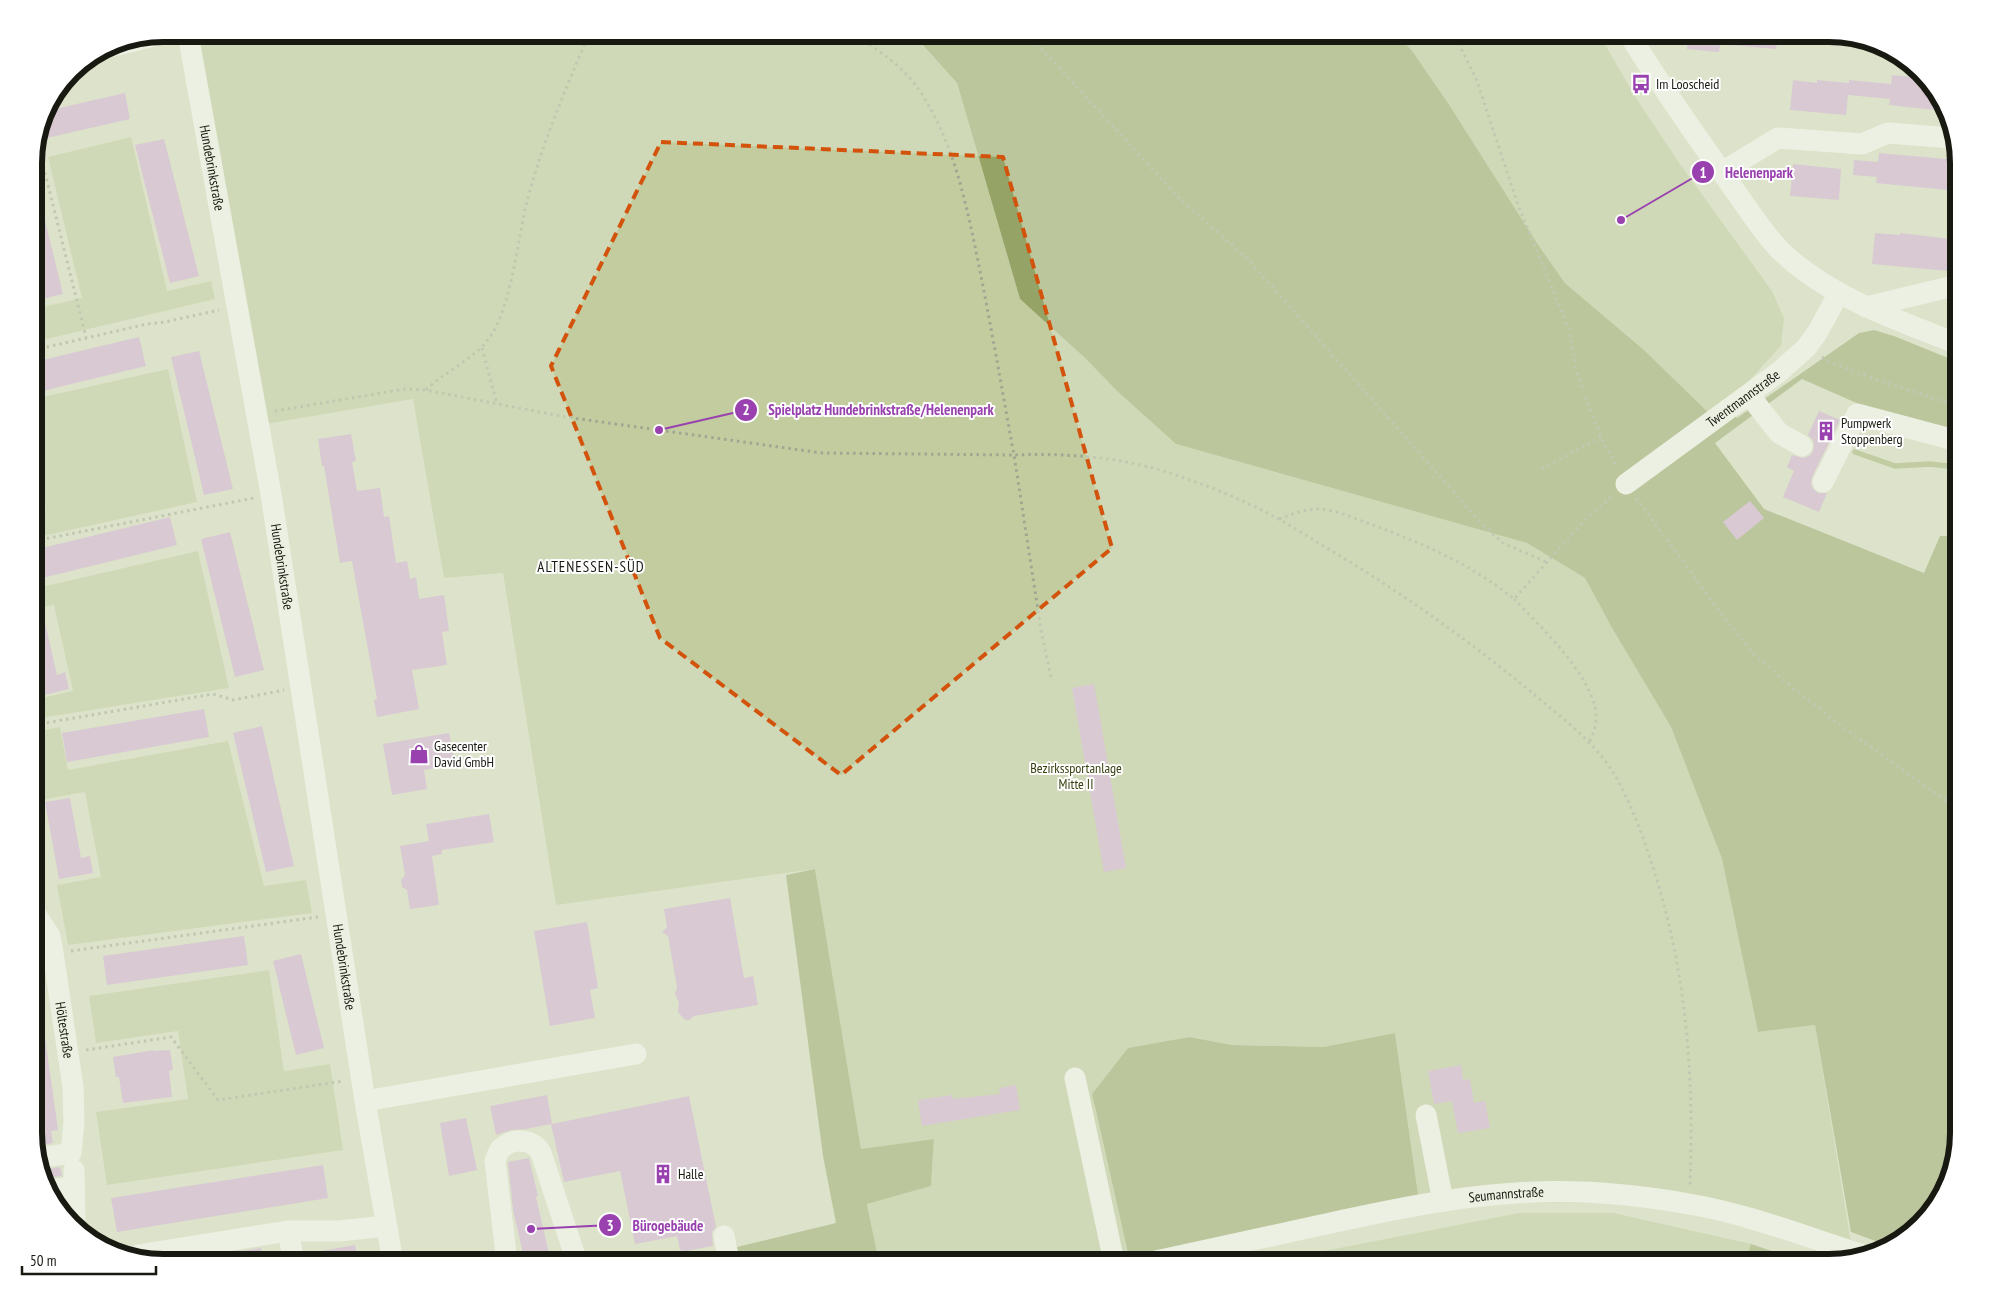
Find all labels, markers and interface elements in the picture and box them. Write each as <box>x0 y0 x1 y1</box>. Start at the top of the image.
bus stop icon: Im Looscheid <box>1630 73 1652 95</box>
place label: Im Looscheid <box>1656 75 1719 93</box>
street label: Hundebrinkstraße <box>196 124 229 212</box>
callout: Helenenpark <box>1690 157 1803 187</box>
text: 1 <box>1699 163 1707 182</box>
text: Helenenpark <box>1725 163 1794 182</box>
street label: Twentmannstraße <box>1703 365 1783 431</box>
callout: Spielplatz Hundebrinkstraße/Helenenpark <box>733 395 1004 425</box>
text: 2 <box>742 400 750 419</box>
text: Spielplatz Hundebrinkstraße/Helenenpark <box>768 400 995 419</box>
place label: Pumpwerk Stoppenberg <box>1841 414 1903 448</box>
building icon: Pumpwerk Stoppenberg <box>1815 420 1837 442</box>
street label: Hundebrinkstraße <box>267 522 298 611</box>
district label: ALTENESSEN-SÜD <box>537 557 645 576</box>
place label: Gasecenter David GmbH <box>434 737 494 771</box>
shop icon: Gasecenter David GmbH <box>408 743 430 765</box>
park label: Bezirkssportanlage Mitte II <box>1030 759 1122 793</box>
street label: Hundebrinkstraße <box>329 923 360 1011</box>
street label: Höltestraße <box>51 1000 78 1060</box>
building icon: Halle <box>652 1163 674 1185</box>
place label: Halle <box>678 1165 704 1183</box>
street label: Seumannstraße <box>1468 1183 1544 1206</box>
callout: Bürogebäude <box>598 1210 714 1240</box>
text: 3 <box>606 1216 614 1235</box>
text: Bürogebäude <box>633 1216 703 1235</box>
scale bar <box>22 1244 156 1276</box>
text: 50 m <box>30 1251 56 1270</box>

